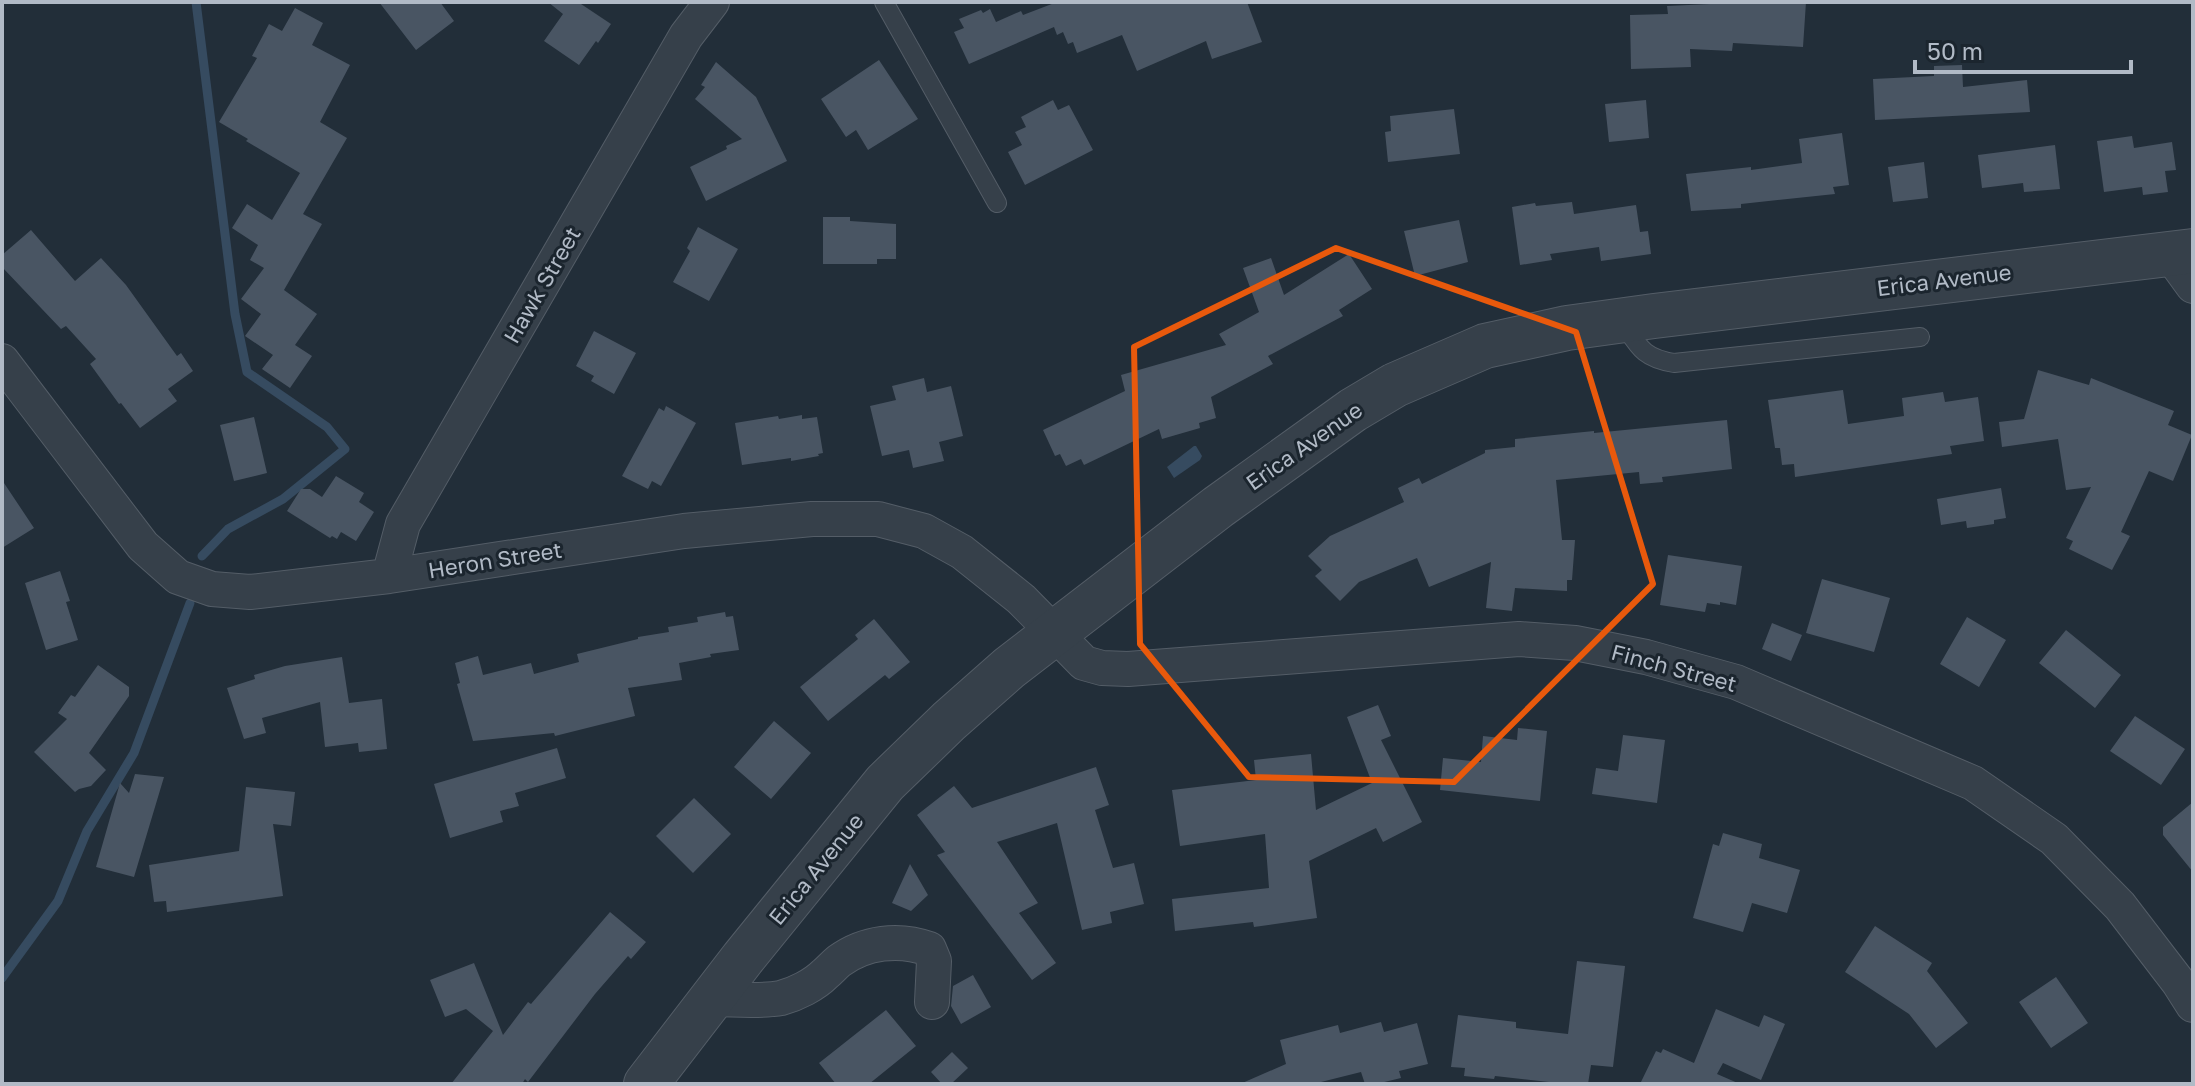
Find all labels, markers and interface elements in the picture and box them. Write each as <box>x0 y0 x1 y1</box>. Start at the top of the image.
scale bar <box>1915 24 2131 74</box>
text: 50 m <box>1927 36 1983 65</box>
street label: Hawk Street <box>497 222 586 348</box>
street label: Erica Avenue <box>1875 258 2013 301</box>
street label: Erica Avenue <box>1240 396 1367 496</box>
street label: Heron Street <box>426 536 564 583</box>
street label: Finch Street <box>1608 638 1740 697</box>
street label: Erica Avenue <box>762 808 869 930</box>

